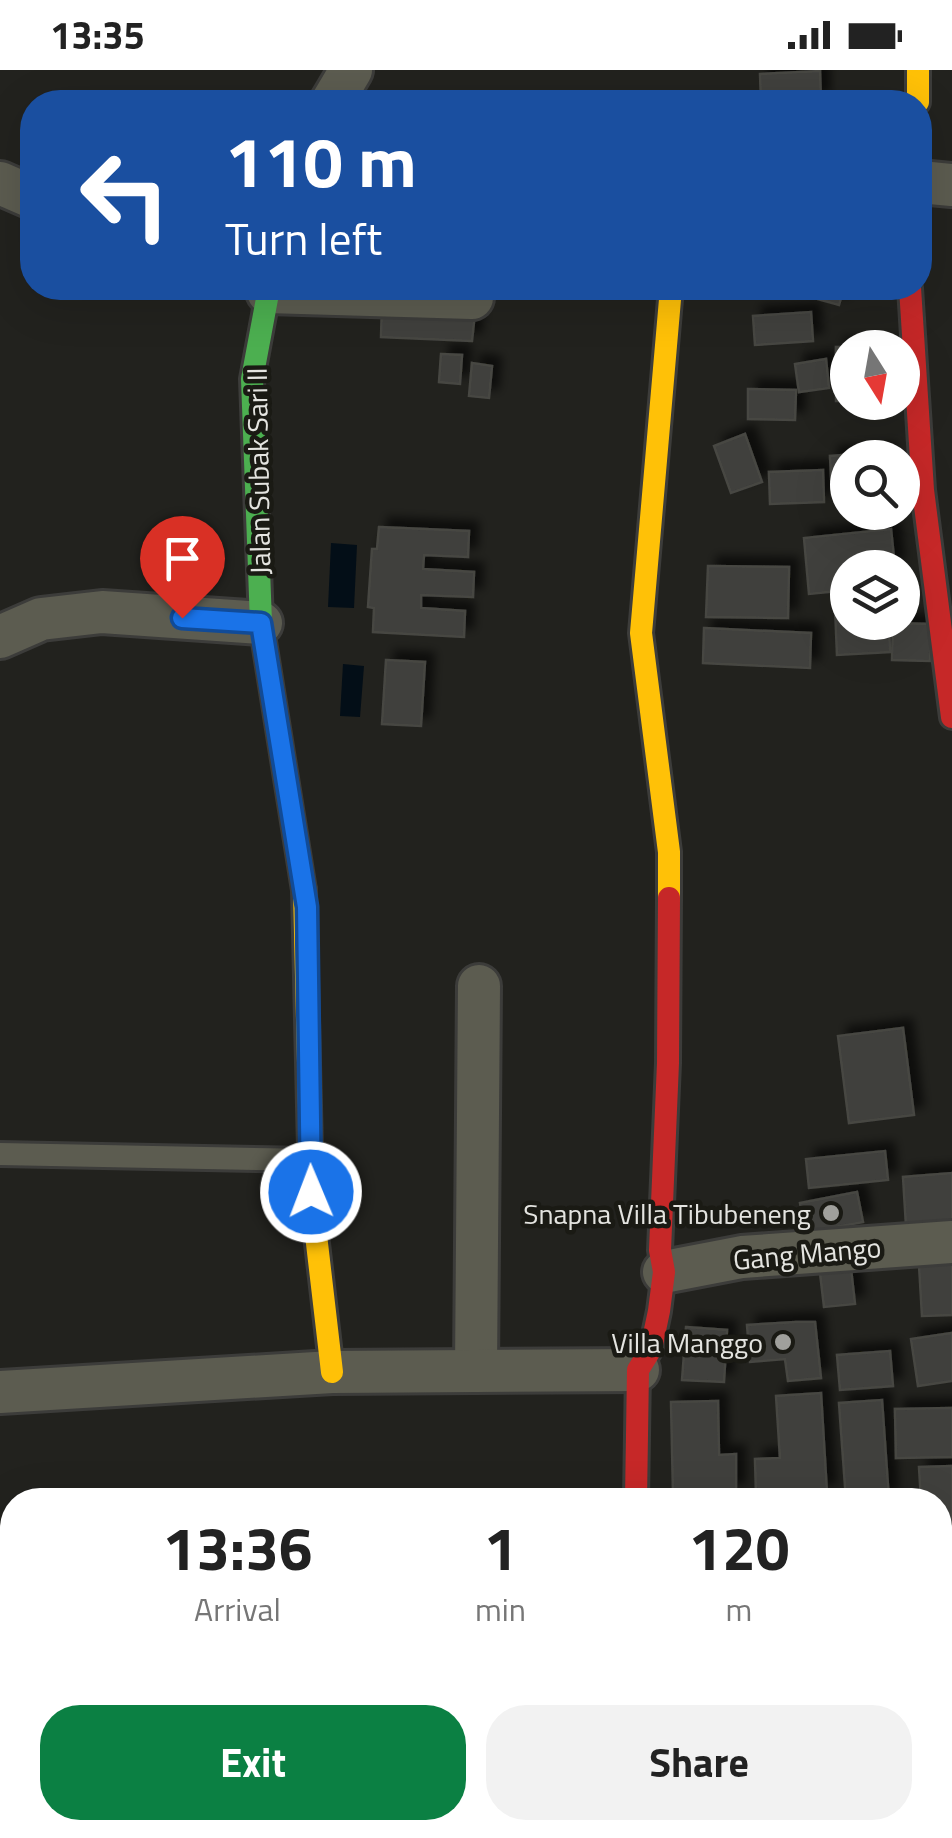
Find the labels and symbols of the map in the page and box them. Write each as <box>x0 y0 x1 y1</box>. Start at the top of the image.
north arrow <box>830 330 920 420</box>
street label: Jalan Subak Sari II <box>235 367 281 575</box>
pin <box>140 516 225 619</box>
position arrow <box>259 1140 363 1244</box>
place label: Snapna Villa Tibubeneng <box>523 1192 811 1235</box>
marker: Snapna Villa Tibubeneng <box>820 1202 842 1224</box>
street label: Gang Mango <box>731 1225 883 1281</box>
place label: Villa Manggo <box>611 1321 763 1364</box>
marker: Villa Manggo <box>772 1331 794 1353</box>

